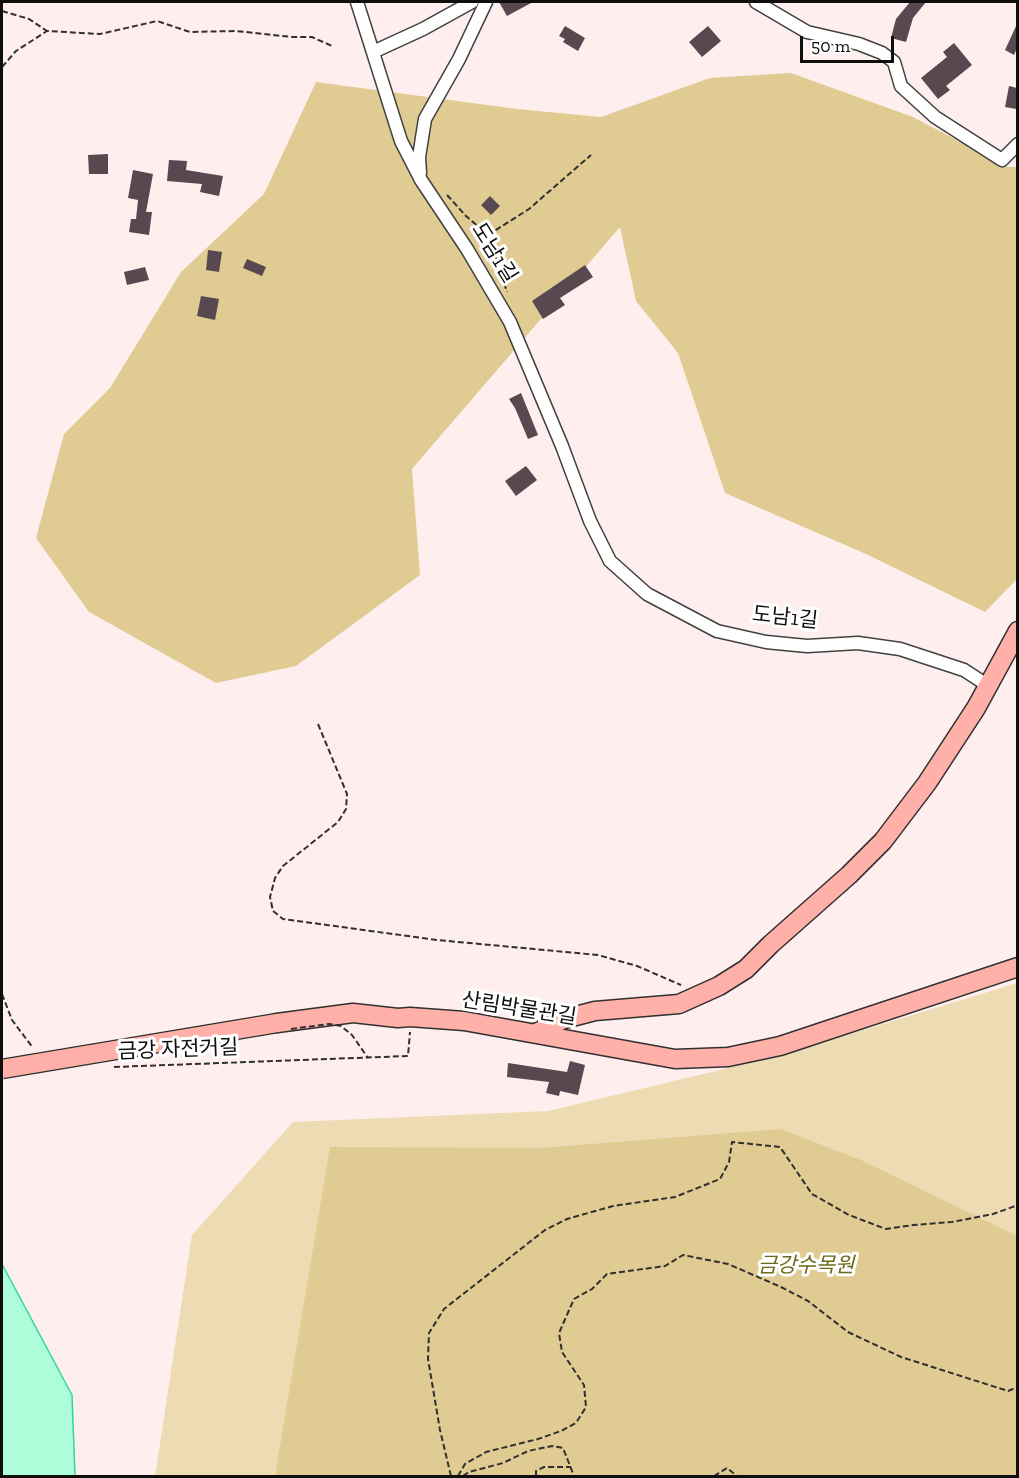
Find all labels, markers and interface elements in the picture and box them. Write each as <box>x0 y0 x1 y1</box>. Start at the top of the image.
scale bar <box>803 24 898 62</box>
text: 50 m <box>811 35 850 57</box>
street label: 도남1길 <box>466 218 522 288</box>
street label: 도남1길 <box>751 602 819 634</box>
street label: 산림박물관길 <box>460 987 578 1031</box>
street label: 금강 자전거길 <box>117 1035 239 1065</box>
park label: 금강수목원 <box>758 1253 854 1279</box>

